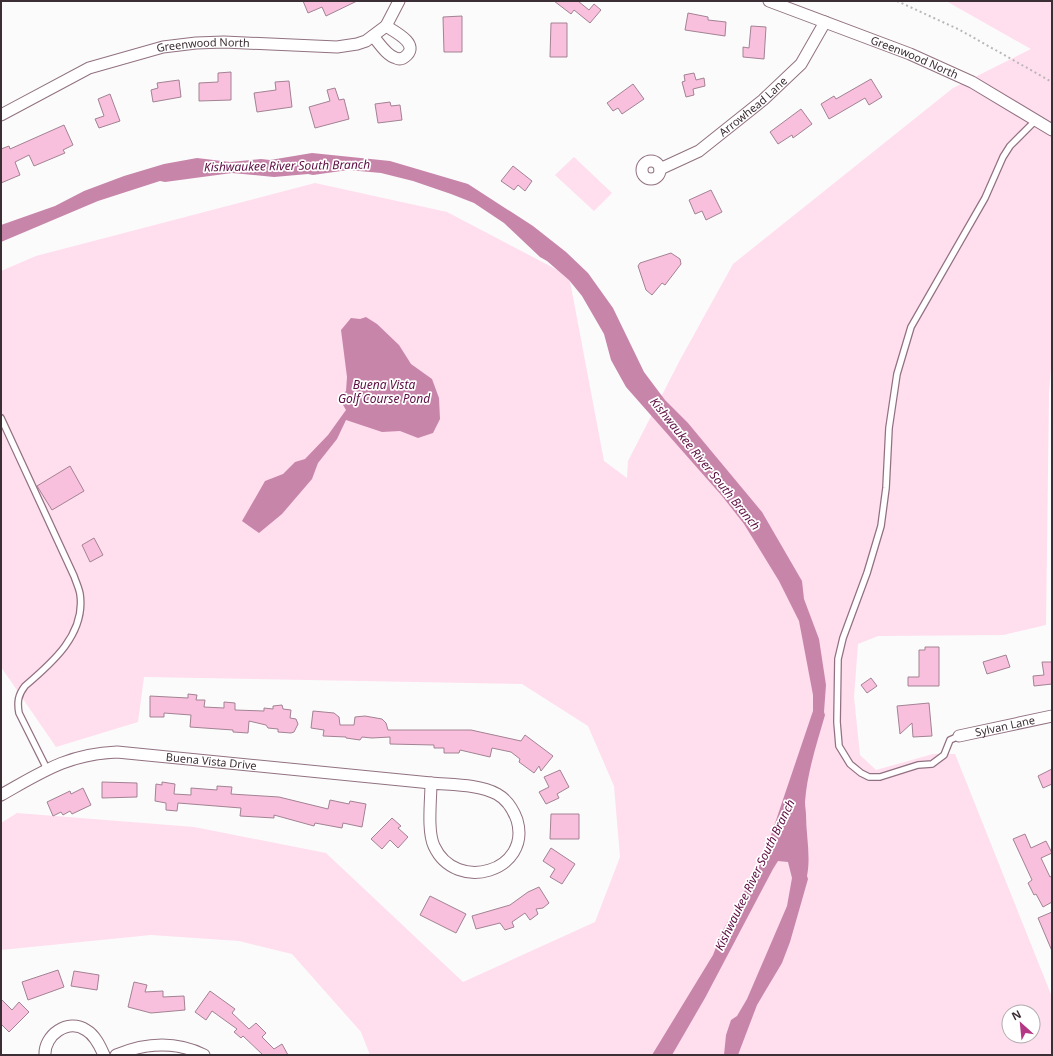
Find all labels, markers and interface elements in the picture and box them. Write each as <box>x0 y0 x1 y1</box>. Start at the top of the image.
street label: Greenwood North <box>869 32 961 82</box>
street label: Greenwood North <box>155 34 250 56</box>
street label: Arrowhead Lane <box>716 73 790 139</box>
water label: Kishwaukee River South Branch <box>204 156 370 175</box>
water label: Buena Vista Golf Course Pond <box>338 376 431 407</box>
water label: Kishwaukee River South Branch <box>646 394 764 534</box>
street label: Sylvan Lane <box>973 712 1036 739</box>
street label: Buena Vista Drive <box>165 749 257 773</box>
water label: Kishwaukee River South Branch <box>710 796 799 953</box>
north arrow <box>1001 1004 1041 1044</box>
text: N <box>1009 1006 1024 1023</box>

